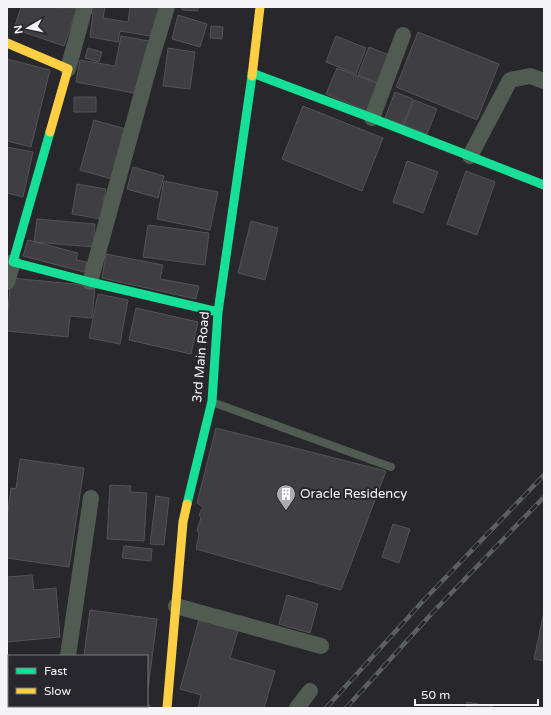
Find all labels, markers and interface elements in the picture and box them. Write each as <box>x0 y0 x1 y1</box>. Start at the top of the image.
north arrow <box>8 8 48 48</box>
text: N <box>12 24 26 35</box>
street label: 3rd Main Road <box>189 311 213 403</box>
building icon: Oracle Residency <box>275 483 297 511</box>
place label: Oracle Residency <box>300 486 407 502</box>
legend <box>8 655 148 707</box>
text: Fast <box>44 664 68 678</box>
scale bar <box>415 681 538 707</box>
text: Slow <box>44 684 71 698</box>
text: 50 m <box>421 688 450 702</box>

